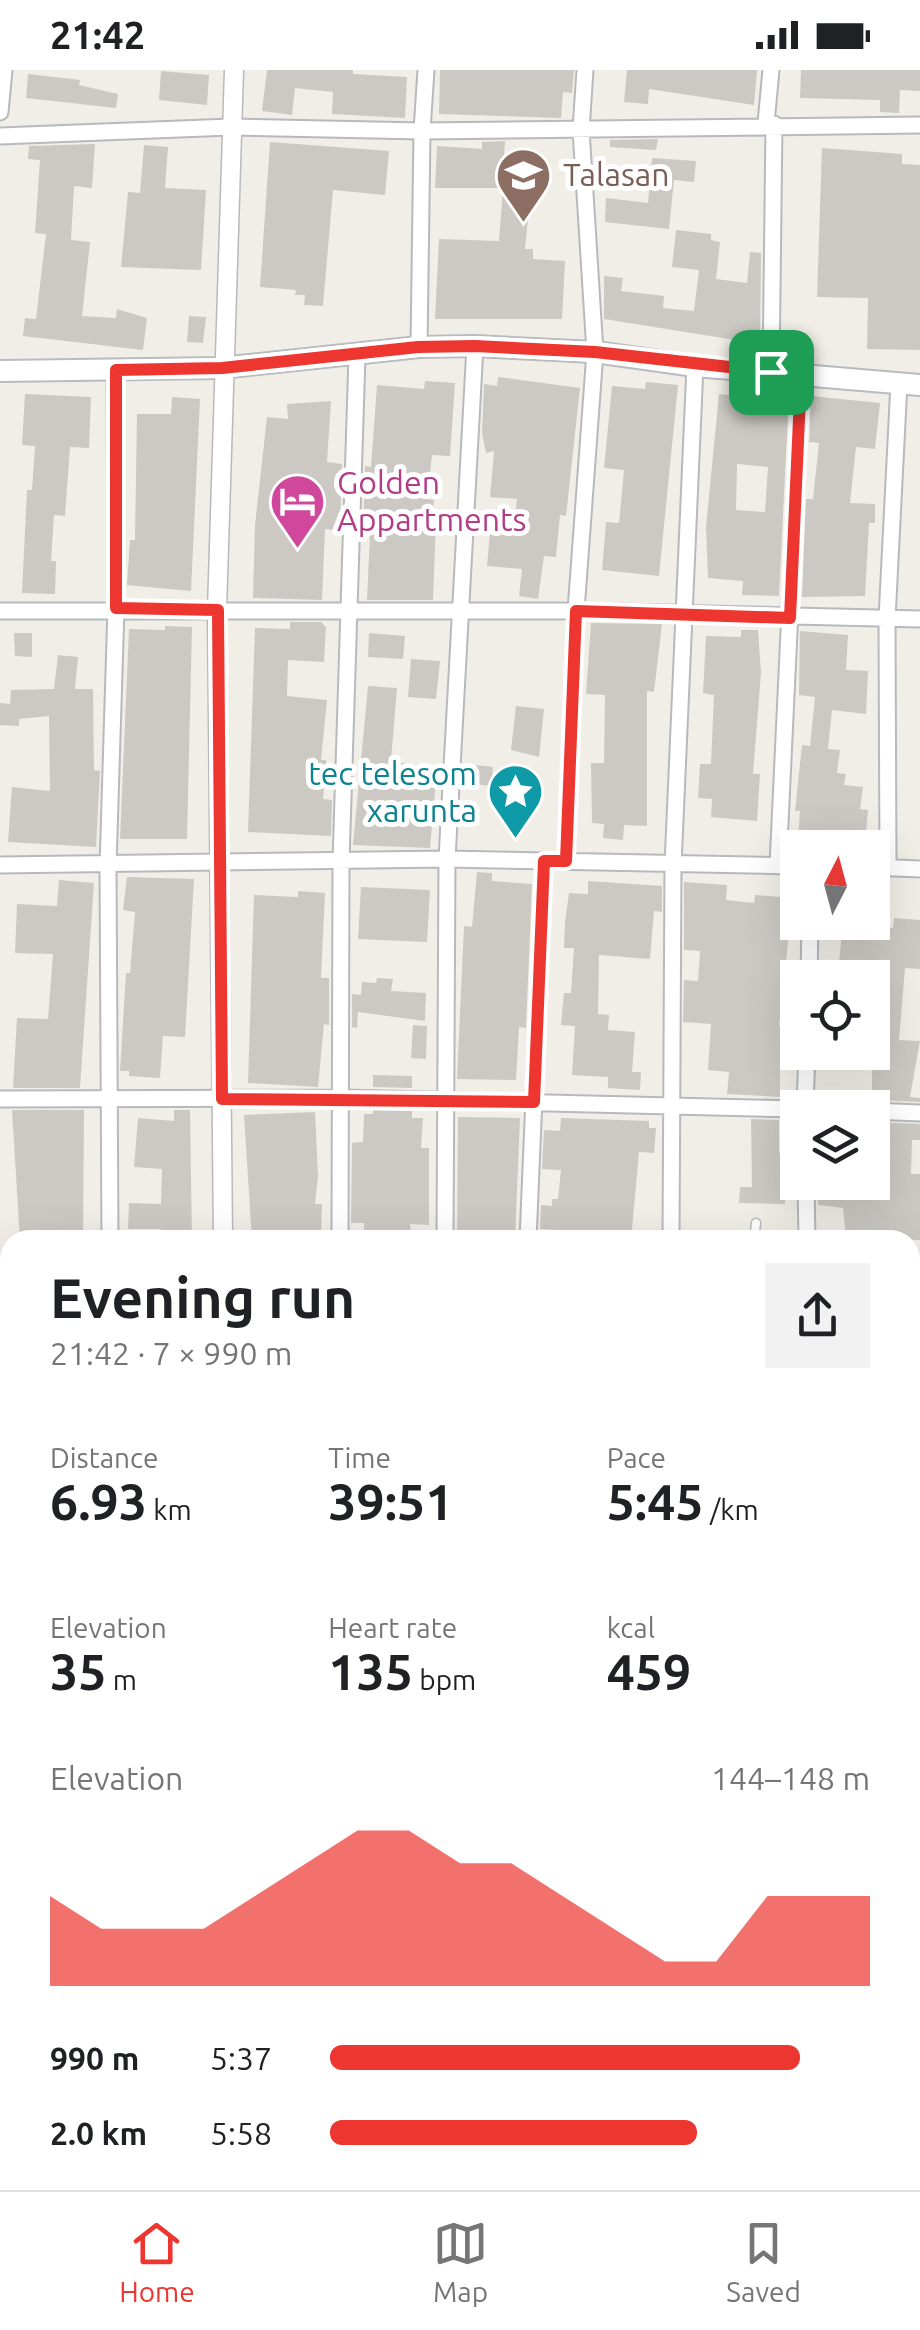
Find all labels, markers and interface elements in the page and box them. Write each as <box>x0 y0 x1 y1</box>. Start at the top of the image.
text: 21:42 <box>50 14 145 56</box>
school or university icon: Talasan <box>494 145 554 224</box>
place label: Talasan <box>563 156 670 192</box>
pin <box>729 330 814 415</box>
icon: arrive <box>744 345 799 400</box>
place label: Golden Appartments <box>337 464 526 537</box>
hotel icon: Golden Appartments <box>268 471 328 550</box>
place label: tec telesom xarunta <box>308 755 477 828</box>
place icon: tec telesom xarunta <box>486 762 546 841</box>
north arrow <box>780 830 890 940</box>
map controls <box>780 830 890 1200</box>
button: locate <box>780 960 890 1070</box>
button: layers <box>780 1090 890 1200</box>
button: share <box>765 1263 870 1368</box>
text: Evening run <box>50 1267 355 1328</box>
text: 21:42 · 7 × 990 m <box>50 1335 292 1371</box>
text: Distance <box>50 1442 158 1473</box>
text: Time <box>328 1442 391 1473</box>
text: Pace <box>607 1442 666 1473</box>
text: 6.93 <box>50 1473 147 1529</box>
text: 39:51 <box>328 1473 453 1529</box>
text: 5:45 <box>607 1473 704 1529</box>
text: km <box>147 1494 192 1525</box>
text: /km <box>704 1494 759 1525</box>
text: Elevation <box>50 1612 167 1643</box>
text: Heart rate <box>328 1612 457 1643</box>
text: kcal <box>607 1612 655 1643</box>
text: 35 <box>50 1643 106 1699</box>
text: 135 <box>328 1643 413 1699</box>
text: 459 <box>607 1643 691 1699</box>
text: m <box>106 1664 137 1695</box>
text: bpm <box>413 1664 476 1695</box>
text: Elevation <box>50 1760 183 1796</box>
text: 144–148 m <box>711 1760 870 1796</box>
text: 990 m <box>50 2040 139 2076</box>
text: 5:37 <box>210 2040 272 2076</box>
text: 2.0 km <box>50 2115 147 2151</box>
text: 5:58 <box>210 2115 272 2151</box>
tab: Home <box>119 2216 195 2307</box>
tab: Map <box>433 2216 488 2307</box>
tab: Saved <box>726 2216 801 2307</box>

